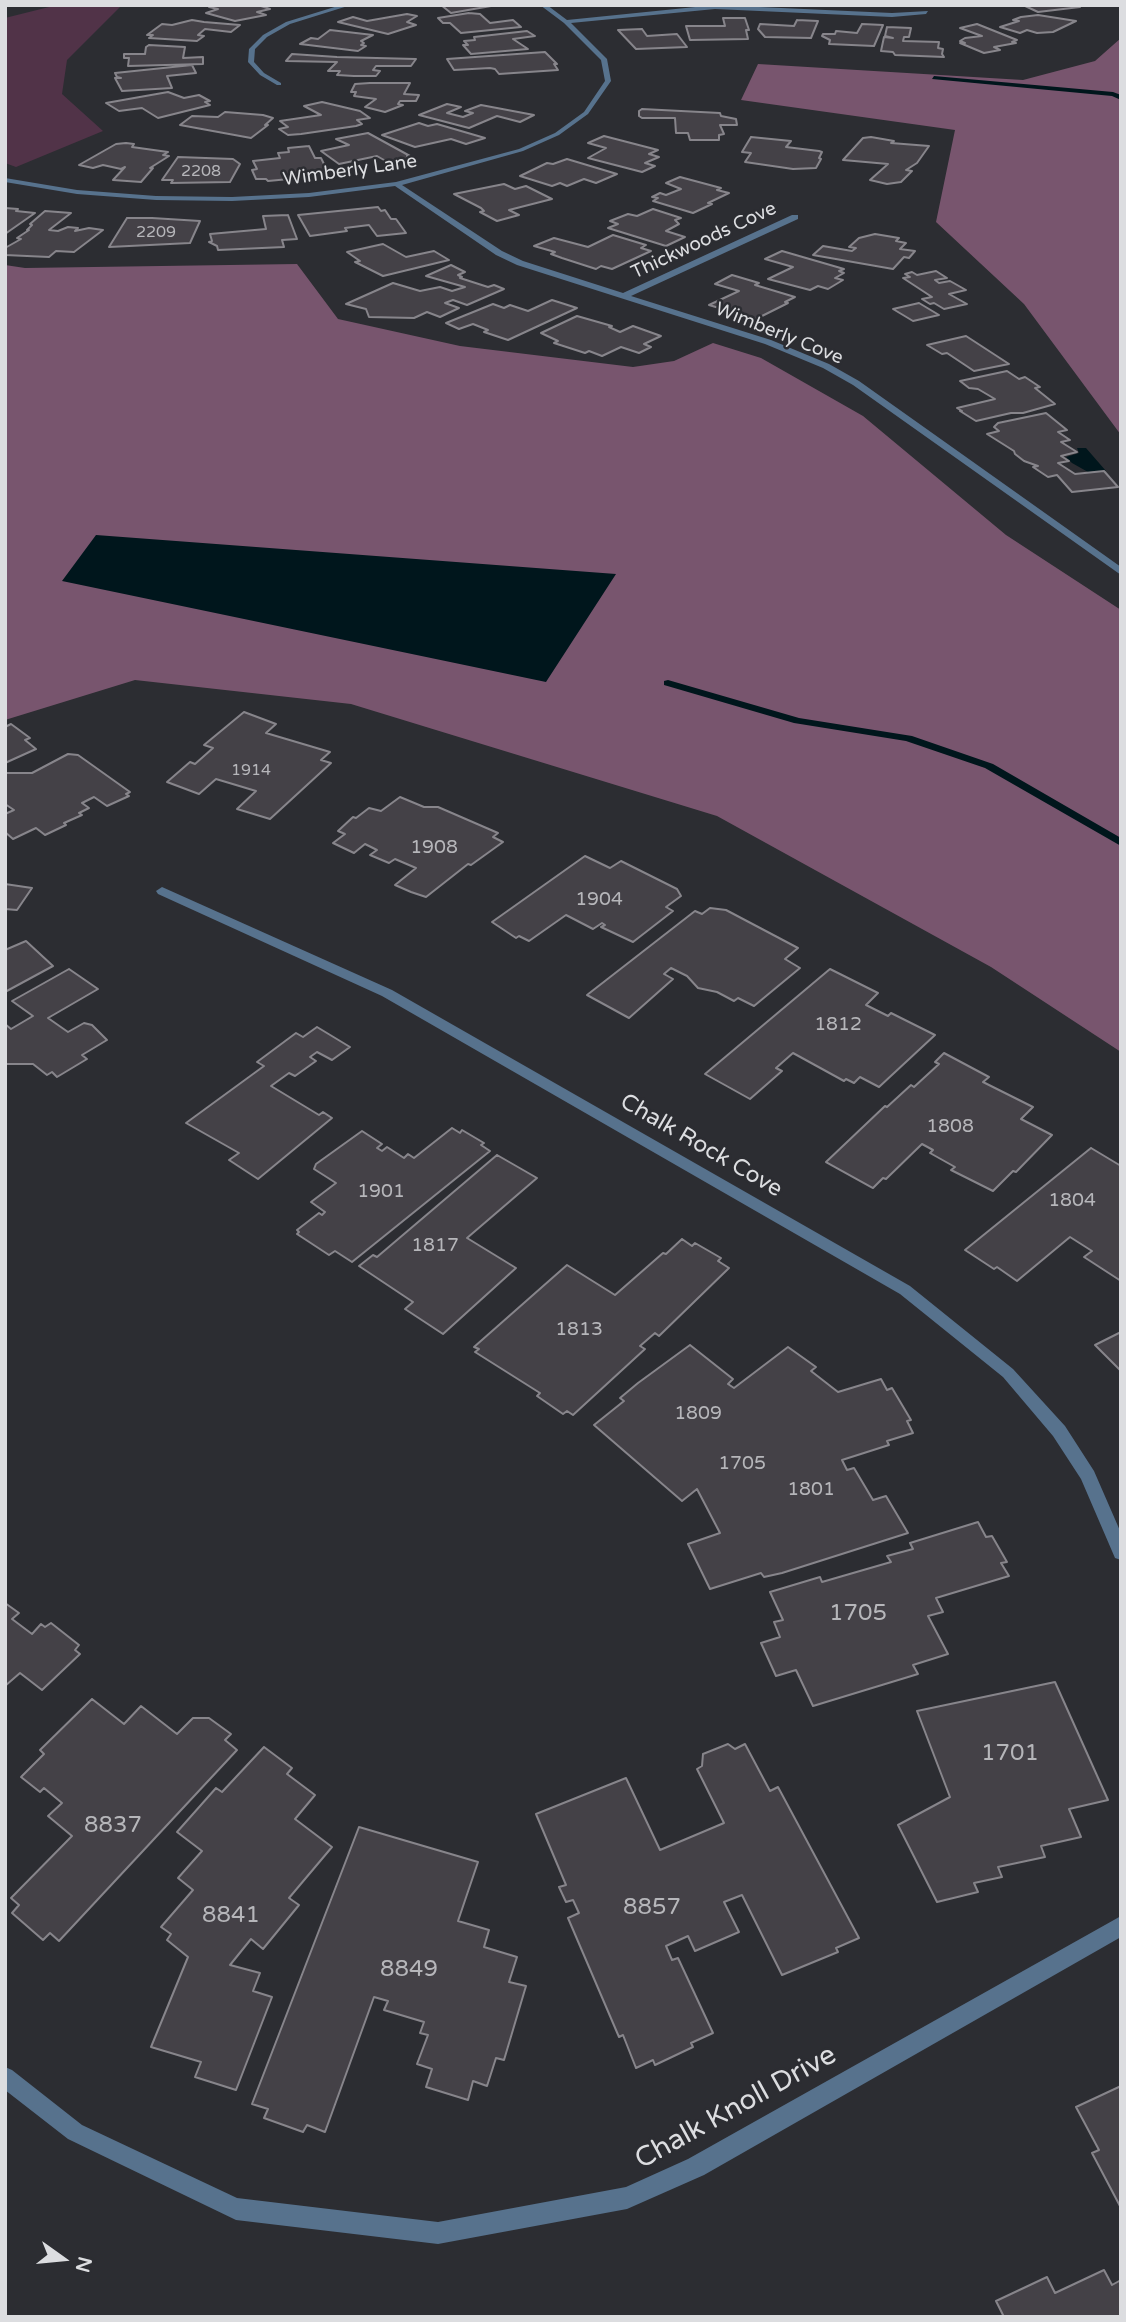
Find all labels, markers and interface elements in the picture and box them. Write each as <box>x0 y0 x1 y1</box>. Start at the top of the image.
street label: Wimberly Lane <box>282 150 418 192</box>
house number: 2208 <box>181 162 221 182</box>
street label: Thickwoods Cove <box>628 197 780 285</box>
house number: 2209 <box>136 223 176 243</box>
street label: Wimberly Cove <box>712 298 846 370</box>
house number: 1914 <box>231 761 271 781</box>
house number: 1908 <box>410 837 458 859</box>
house number: 1904 <box>575 889 623 911</box>
house number: 1812 <box>814 1014 862 1036</box>
street label: Chalk Rock Cove <box>615 1088 787 1204</box>
house number: 1808 <box>926 1116 974 1138</box>
house number: 1901 <box>357 1181 405 1203</box>
house number: 1804 <box>1048 1190 1096 1212</box>
house number: 1817 <box>411 1235 459 1257</box>
house number: 1813 <box>555 1319 603 1341</box>
house number: 1809 <box>674 1403 722 1425</box>
house number: 1705 <box>718 1453 766 1475</box>
house number: 1801 <box>787 1479 835 1501</box>
house number: 1705 <box>829 1600 887 1628</box>
house number: 1701 <box>981 1740 1039 1768</box>
house number: 8837 <box>84 1812 142 1840</box>
house number: 8857 <box>623 1894 681 1922</box>
house number: 8841 <box>202 1902 260 1930</box>
house number: 8849 <box>380 1956 438 1984</box>
street label: Chalk Knoll Drive <box>630 2039 842 2177</box>
north arrow <box>28 2224 98 2294</box>
text: N <box>71 2254 96 2275</box>

